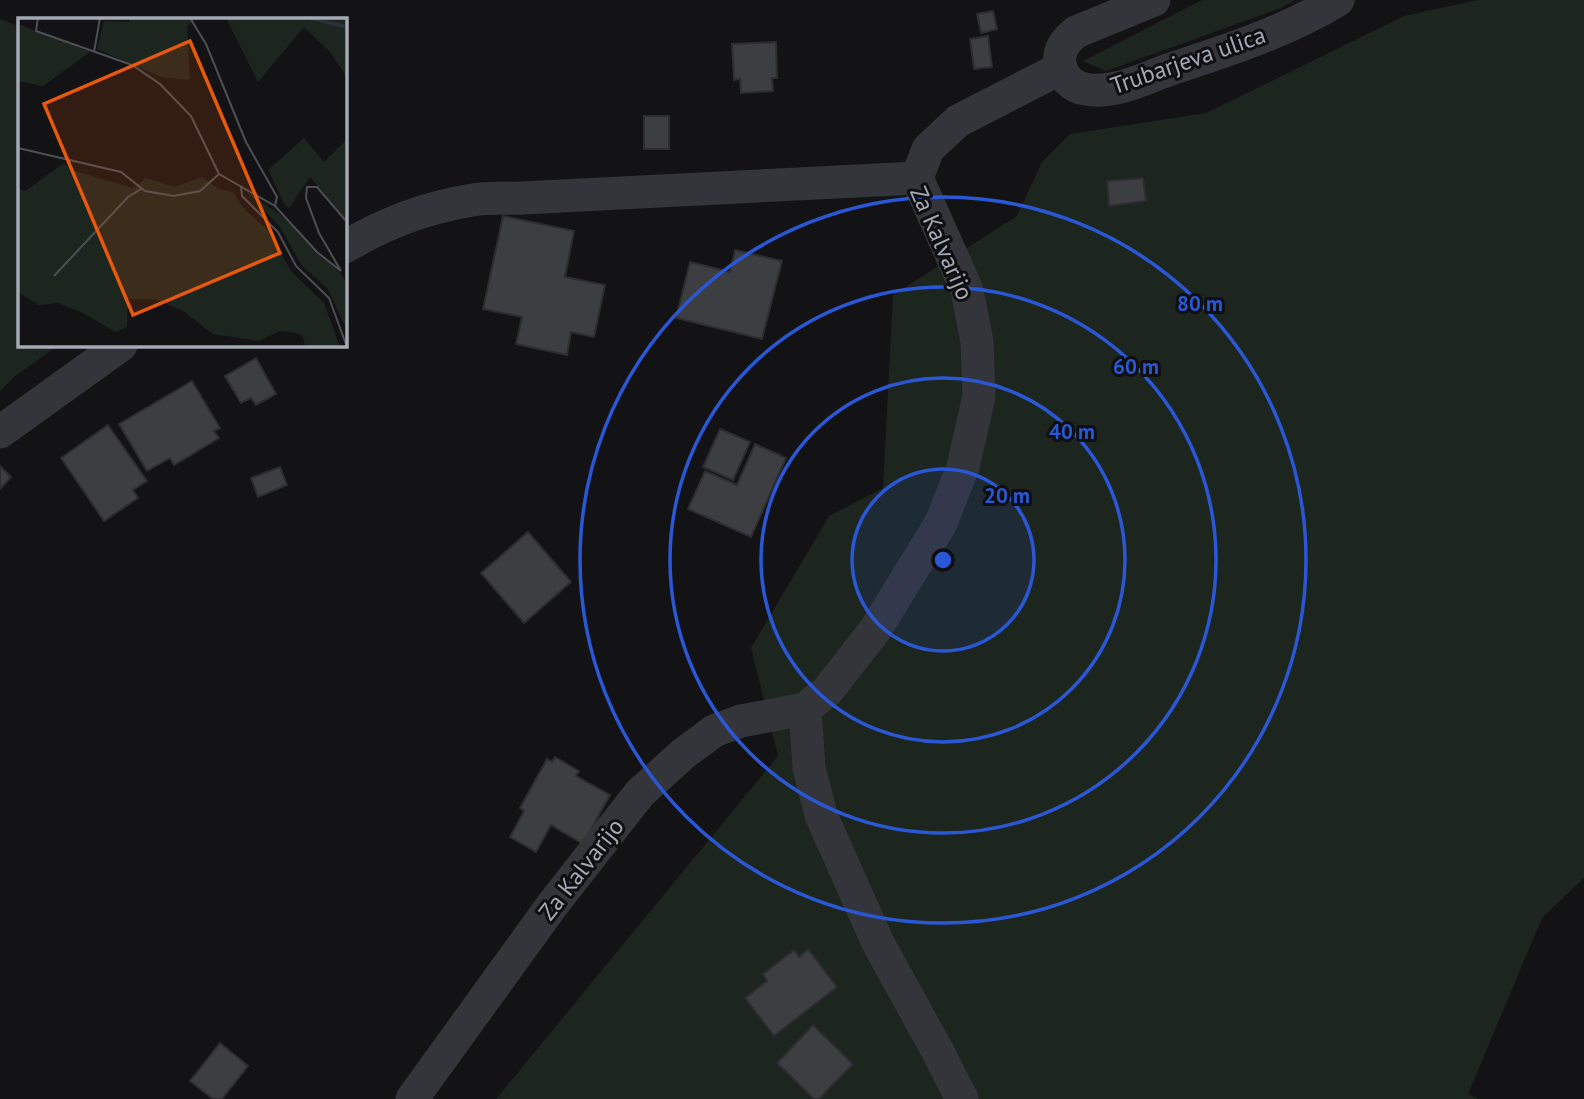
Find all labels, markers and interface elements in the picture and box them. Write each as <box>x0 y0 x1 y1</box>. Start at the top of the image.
inset map <box>18 18 346 346</box>
street label: Trubarjeva ulica <box>1106 19 1270 101</box>
street label: Za Kalvarijo <box>903 181 981 305</box>
text: 80 m <box>1177 290 1223 317</box>
text: 60 m <box>1113 353 1159 380</box>
text: 40 m <box>1049 418 1095 445</box>
text: 20 m <box>984 482 1030 509</box>
centre of rings <box>931 548 955 572</box>
street label: Za Kalvarijo <box>532 812 630 926</box>

